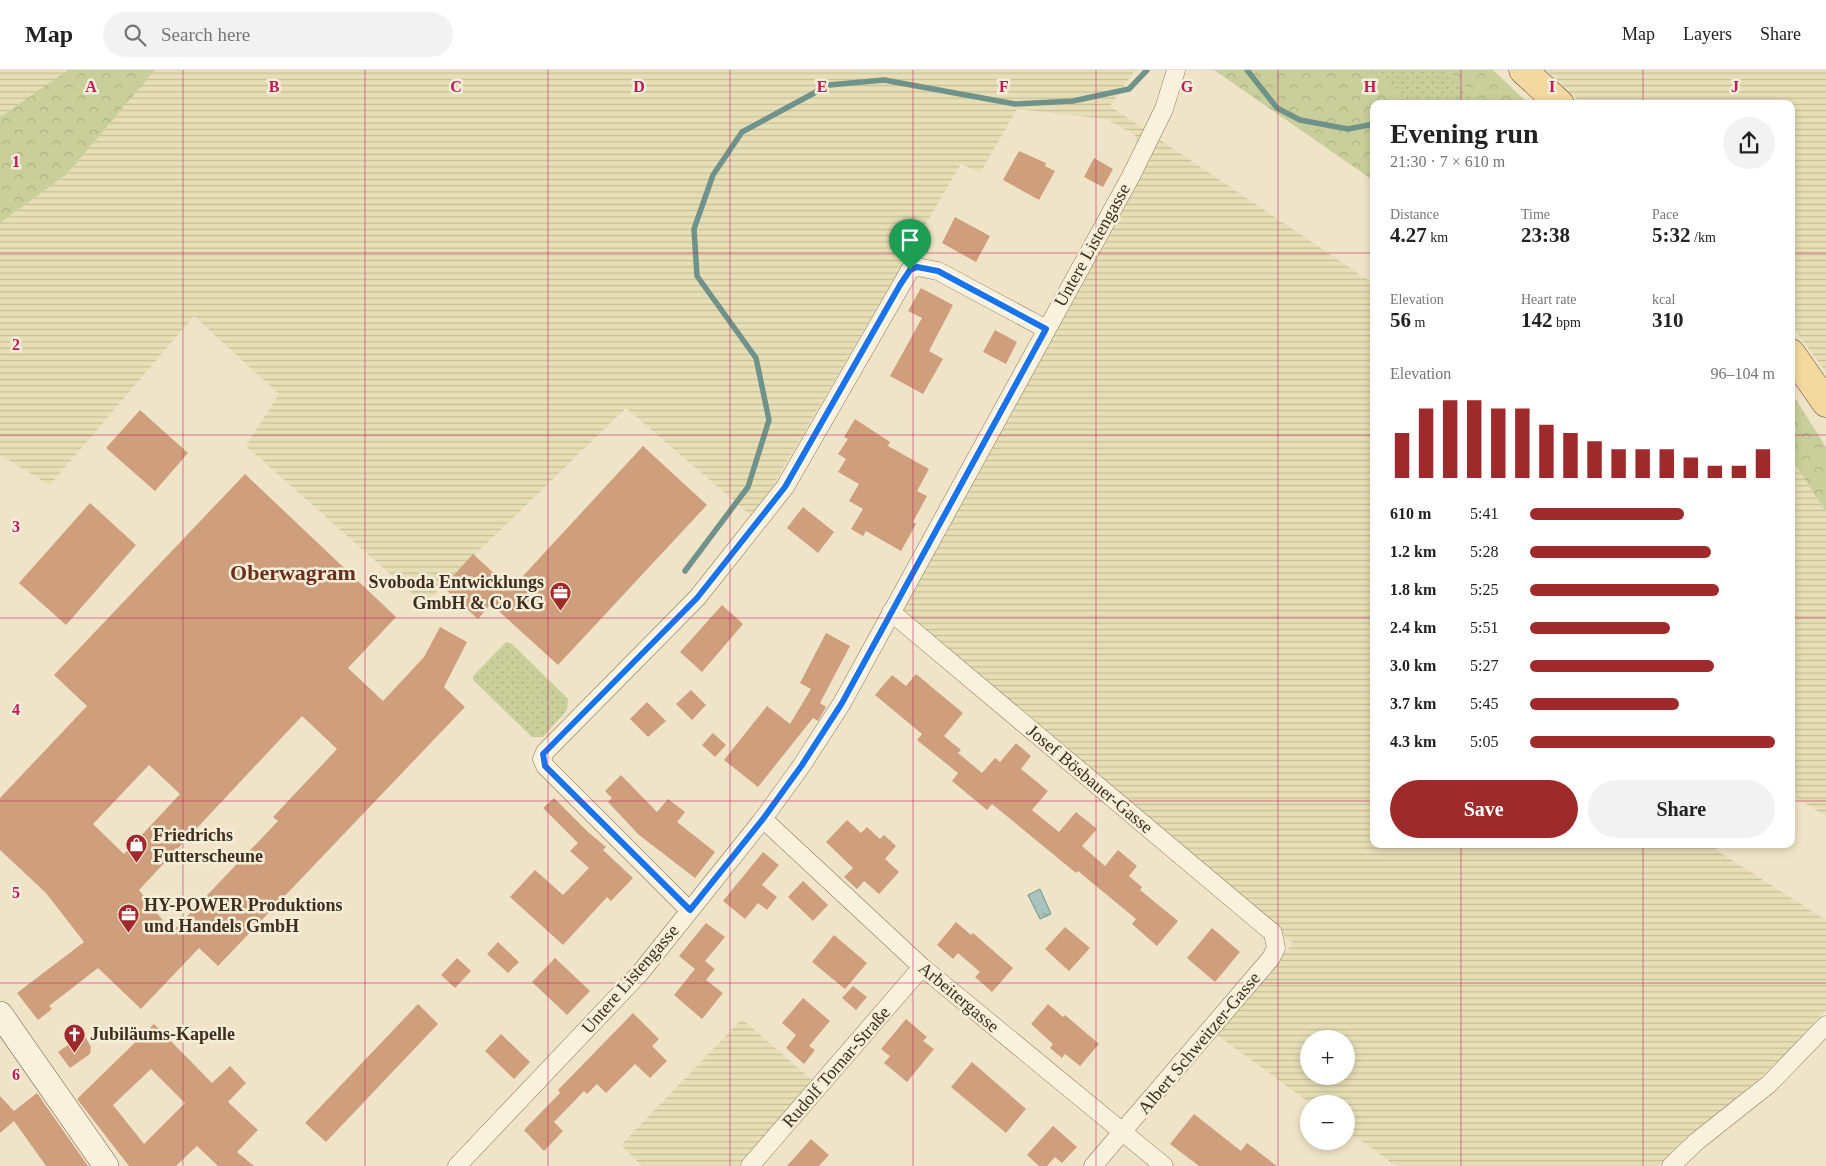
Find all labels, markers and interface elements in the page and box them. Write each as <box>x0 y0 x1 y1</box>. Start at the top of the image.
search box <box>103 12 453 57</box>
text: Map <box>25 21 73 47</box>
icon: search <box>121 21 149 49</box>
text: Search here <box>161 24 250 45</box>
text: Map <box>1622 24 1655 44</box>
text: Layers <box>1683 24 1732 44</box>
text: Share <box>1760 24 1801 44</box>
text: A <box>85 78 97 95</box>
text: B <box>269 78 280 95</box>
text: C <box>450 78 462 95</box>
text: D <box>633 78 645 95</box>
text: E <box>817 78 827 95</box>
text: F <box>999 78 1009 95</box>
text: G <box>1181 78 1194 95</box>
text: H <box>1364 78 1377 95</box>
text: I <box>1549 78 1555 95</box>
text: J <box>1731 78 1739 95</box>
button: share <box>1723 117 1775 169</box>
text: Evening run <box>1390 118 1539 149</box>
text: 1 <box>12 153 20 170</box>
text: 21:30 · 7 × 610 m <box>1390 153 1505 170</box>
street label: Untere Listengasse <box>1050 180 1134 310</box>
text: Distance <box>1390 207 1439 222</box>
text: Time <box>1521 207 1550 222</box>
text: Pace <box>1652 207 1678 222</box>
pin <box>889 219 931 270</box>
text: 4.27 <box>1390 223 1427 247</box>
text: 23:38 <box>1521 223 1570 247</box>
text: 5:32 <box>1652 223 1691 247</box>
icon: arrive <box>896 226 924 254</box>
text: km <box>1427 230 1448 245</box>
text: /km <box>1691 230 1716 245</box>
text: Elevation <box>1390 292 1444 307</box>
text: Heart rate <box>1521 292 1577 307</box>
text: kcal <box>1652 292 1675 307</box>
text: 56 <box>1390 308 1411 332</box>
text: 142 <box>1521 308 1553 332</box>
text: 310 <box>1652 308 1684 332</box>
text: m <box>1411 315 1425 330</box>
text: bpm <box>1553 315 1581 330</box>
text: 2 <box>12 336 20 353</box>
text: Elevation <box>1390 365 1451 382</box>
text: 96–104 m <box>1711 365 1775 382</box>
text: 610 m <box>1390 505 1431 522</box>
text: 5:41 <box>1470 505 1498 522</box>
text: 3 <box>12 518 20 535</box>
text: 1.2 km <box>1390 543 1436 560</box>
text: 5:28 <box>1470 543 1498 560</box>
district label: Oberwagram <box>230 560 356 585</box>
place label: Svoboda Entwicklungs GmbH & Co KG <box>368 572 544 613</box>
office icon: Svoboda Entwicklungs GmbH & Co KG <box>548 580 572 611</box>
text: 1.8 km <box>1390 581 1436 598</box>
text: 5:25 <box>1470 581 1498 598</box>
text: 2.4 km <box>1390 619 1436 636</box>
text: 5:51 <box>1470 619 1498 636</box>
text: 3.0 km <box>1390 657 1436 674</box>
text: 5:27 <box>1470 657 1498 674</box>
text: 3.7 km <box>1390 695 1436 712</box>
text: 5:45 <box>1470 695 1498 712</box>
text: 4 <box>12 701 20 718</box>
street label: Josef Bösbauer-Gasse <box>1023 721 1157 837</box>
text: 4.3 km <box>1390 733 1436 750</box>
text: 5:05 <box>1470 733 1498 750</box>
button: Save <box>1390 780 1578 838</box>
button: Share <box>1588 780 1775 838</box>
place label: Friedrichs Futterscheune <box>153 825 263 866</box>
shop icon: Friedrichs Futterscheune <box>125 833 149 864</box>
text: 5 <box>12 884 20 901</box>
place label: HY-POWER Produktions und Handels GmbH <box>144 895 343 936</box>
office icon: HY-POWER Produktions und Handels GmbH <box>116 903 140 934</box>
street label: Untere Listengasse <box>577 921 683 1037</box>
street label: Arbeitergasse <box>915 958 1003 1036</box>
street label: Albert Schweitzer-Gasse <box>1134 968 1264 1118</box>
street label: Rudolf Tornar-Straße <box>778 1003 894 1131</box>
church icon: Jubiläums-Kapelle <box>62 1022 86 1053</box>
place label: Jubiläums-Kapelle <box>90 1024 235 1044</box>
map controls <box>1300 1030 1355 1150</box>
button: + <box>1300 1030 1355 1085</box>
text: 6 <box>12 1066 20 1083</box>
button: − <box>1300 1095 1355 1150</box>

